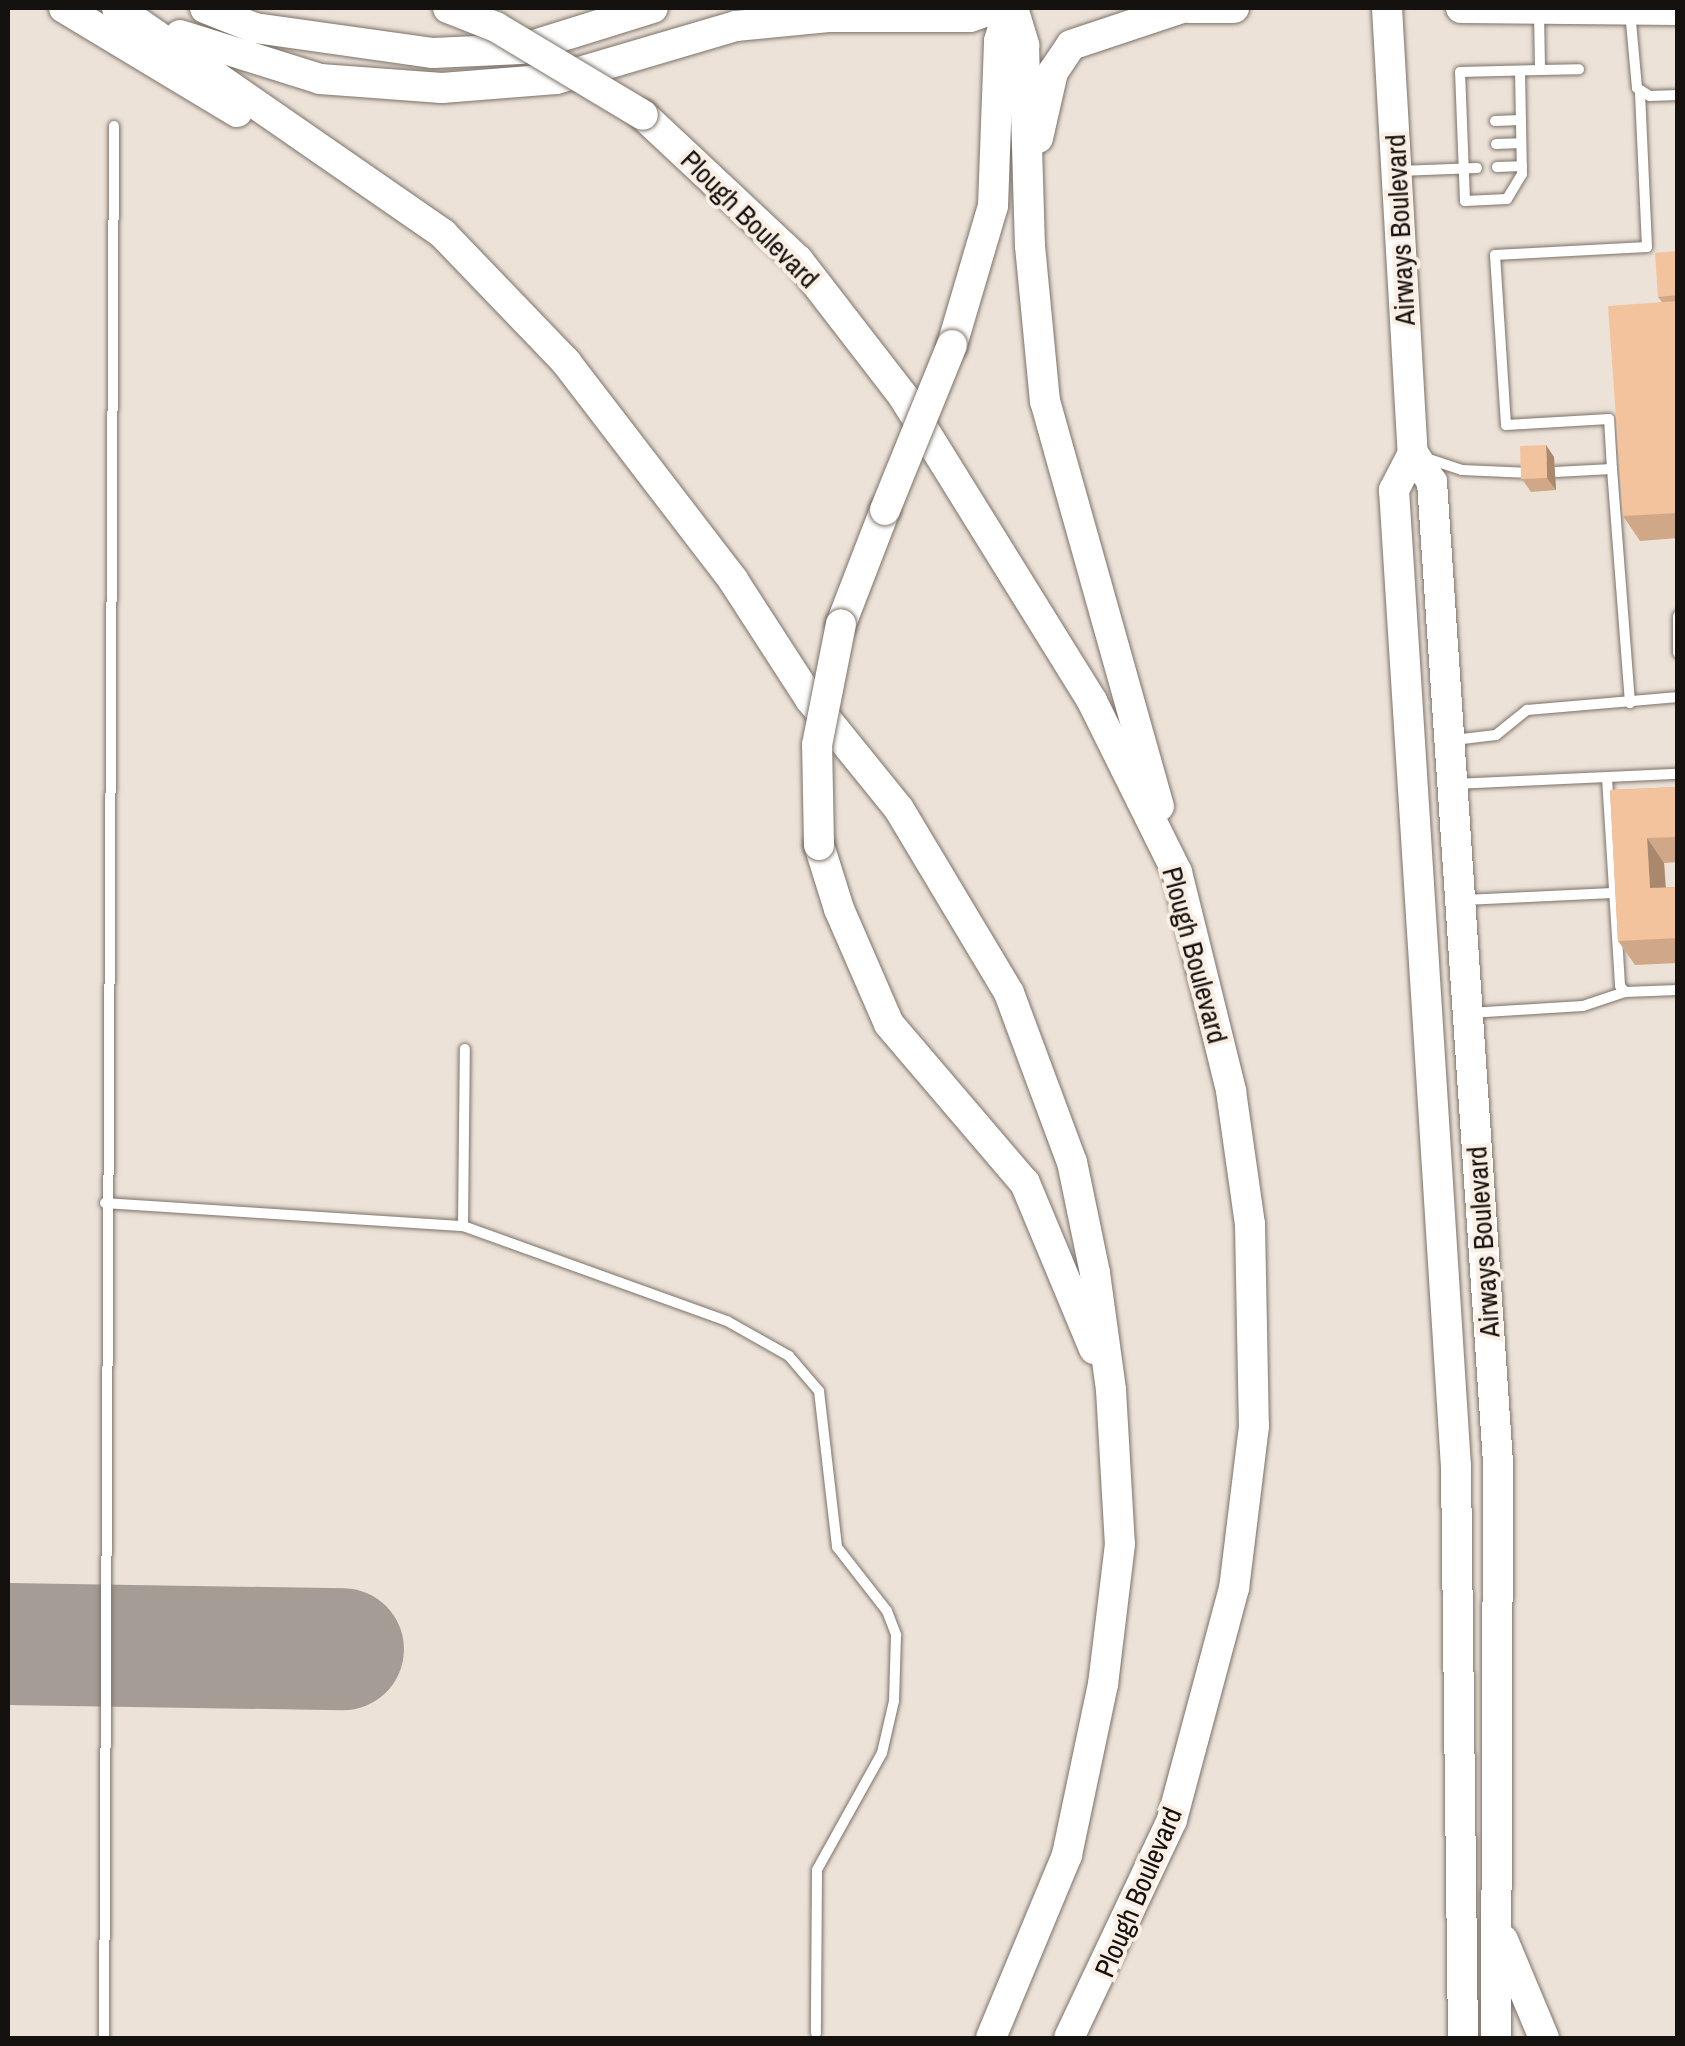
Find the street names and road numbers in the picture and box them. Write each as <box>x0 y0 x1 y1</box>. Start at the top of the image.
street label: Airways Boulevard <box>1378 134 1422 326</box>
street label: Plough Boulevard <box>674 143 826 295</box>
street label: Plough Boulevard <box>1155 863 1235 1047</box>
street label: Airways Boulevard <box>1460 1145 1506 1339</box>
street label: Plough Boulevard <box>1087 1802 1189 1982</box>

